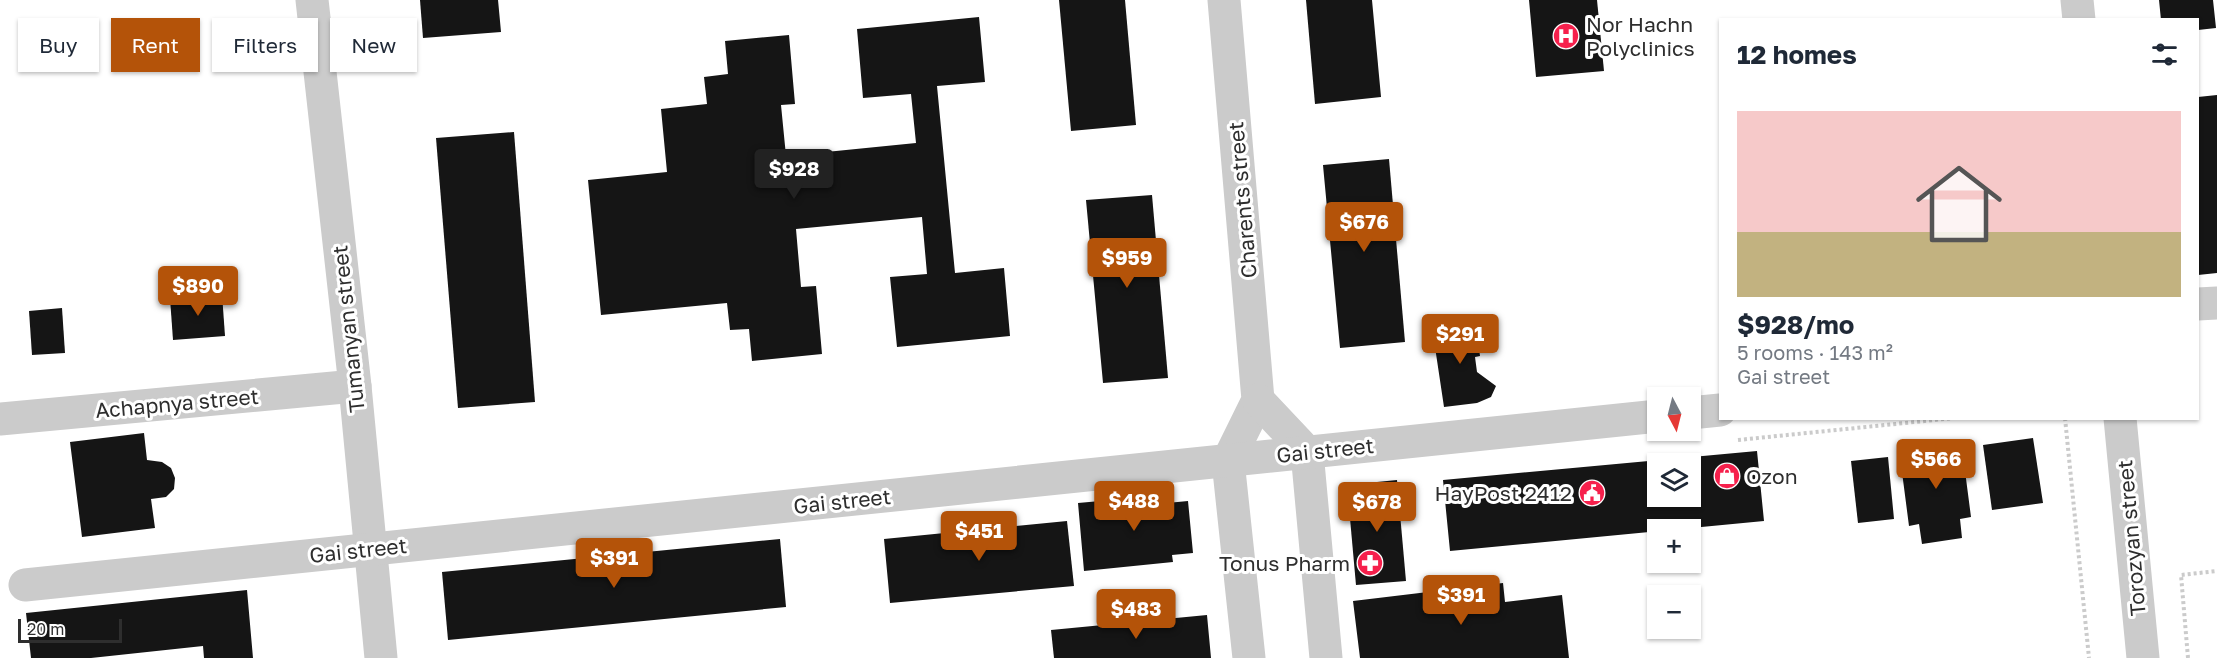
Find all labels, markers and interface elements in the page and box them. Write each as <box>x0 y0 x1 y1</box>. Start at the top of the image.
place label: Nor Hachn Polyclinics <box>1586 11 1695 61</box>
chip: Buy <box>18 18 99 72</box>
chip: Rent <box>111 18 200 72</box>
chip: Filters <box>212 18 318 72</box>
chip: New <box>330 18 417 72</box>
hospital icon: Nor Hachn Polyclinics <box>1551 21 1581 51</box>
icon: filters <box>2148 38 2181 71</box>
text: 12 homes <box>1737 39 1857 70</box>
street label: Charents street <box>1222 121 1262 279</box>
pin: $928 <box>758 149 830 200</box>
icon: home <box>1905 150 2013 258</box>
text: $928 <box>768 156 820 180</box>
pin: $676 <box>1328 202 1400 253</box>
text: $676 <box>1339 209 1389 233</box>
pin: $959 <box>1091 238 1163 289</box>
street label: Tumanyan street <box>326 244 370 414</box>
text: $959 <box>1102 245 1153 269</box>
pin: $890 <box>162 266 234 317</box>
text: $890 <box>172 273 224 297</box>
text: $928/mo <box>1737 309 1854 340</box>
pin: $291 <box>1424 314 1496 365</box>
text: $291 <box>1436 321 1484 345</box>
text: 5 rooms · 143 m² <box>1737 340 1893 364</box>
text: Gai street <box>1737 364 1830 388</box>
street label: Achapnya street <box>94 383 260 423</box>
north arrow <box>1647 387 1701 441</box>
map controls <box>1647 387 1701 639</box>
street label: Gai street <box>1275 432 1375 468</box>
pin: $566 <box>1900 439 1972 490</box>
text: $566 <box>1911 446 1962 470</box>
button: layers <box>1647 453 1701 507</box>
street label: Torozyan street <box>2111 459 2151 617</box>
shop icon: Ozon <box>1712 461 1742 491</box>
place label: Ozon <box>1746 463 1798 489</box>
public building icon: HayPost 2412 <box>1577 478 1607 508</box>
place label: HayPost 2412 <box>1435 480 1572 506</box>
pin: $488 <box>1098 481 1170 532</box>
pin: $678 <box>1341 482 1413 533</box>
street label: Gai street <box>792 483 892 519</box>
text: $488 <box>1108 488 1160 512</box>
text: $678 <box>1352 489 1402 513</box>
pin: $451 <box>943 511 1015 562</box>
text: $451 <box>955 518 1003 542</box>
button: + <box>1647 519 1701 573</box>
street label: Gai street <box>308 532 408 568</box>
pin: $391 <box>578 538 650 589</box>
text: $391 <box>590 545 638 569</box>
pharmacy icon: Tonus Pharm <box>1355 548 1385 578</box>
place label: Tonus Pharm <box>1219 550 1350 576</box>
pin: $391 <box>1425 575 1497 626</box>
text: $391 <box>1437 582 1485 606</box>
button: − <box>1647 585 1701 639</box>
pin: $483 <box>1100 589 1172 640</box>
text: $483 <box>1111 596 1161 620</box>
scale bar <box>18 616 122 644</box>
text: 20 m <box>27 619 64 639</box>

